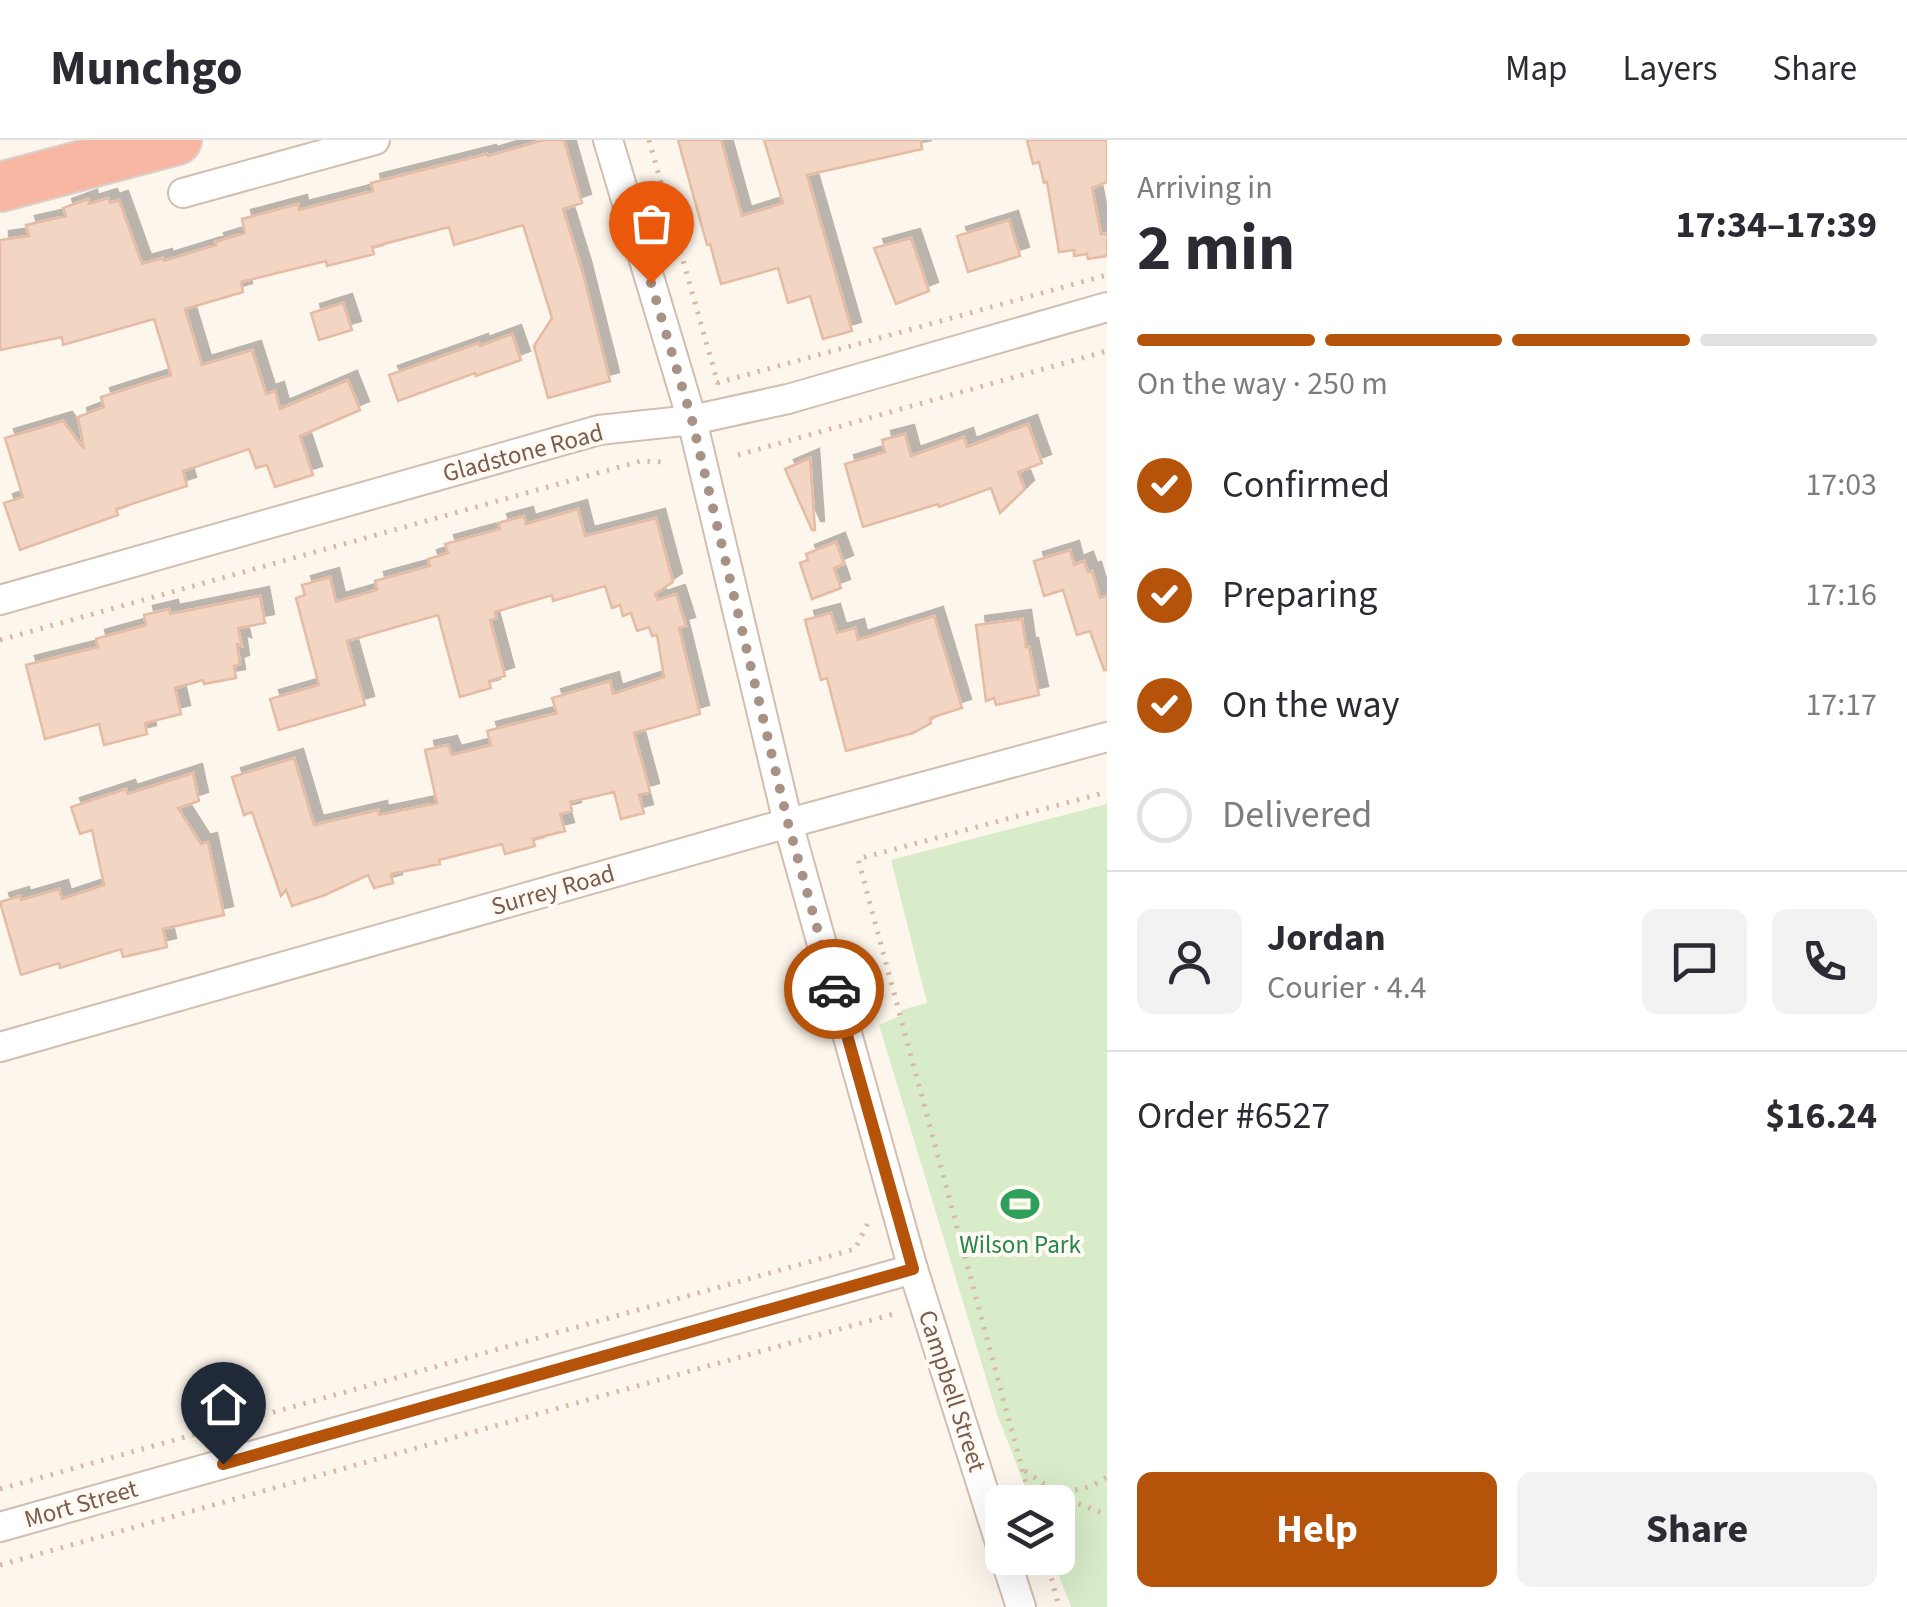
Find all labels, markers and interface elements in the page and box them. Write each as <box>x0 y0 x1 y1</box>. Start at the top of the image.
text: Munchgo <box>50 35 243 103</box>
text: Map <box>1505 44 1568 94</box>
text: Layers <box>1623 44 1717 94</box>
text: Share <box>1772 44 1857 94</box>
text: Arriving in <box>1137 165 1273 211</box>
pin <box>609 181 694 284</box>
icon: bag <box>624 196 679 251</box>
text: 17:34–17:39 <box>1675 198 1877 252</box>
text: 2 min <box>1137 202 1295 295</box>
text: On the way · 250 m <box>1137 361 1388 407</box>
street label: Gladstone Road <box>439 414 607 492</box>
icon: check <box>1137 458 1192 513</box>
text: Confirmed <box>1222 458 1390 512</box>
text: 17:03 <box>1805 462 1877 508</box>
icon: check <box>1137 568 1192 623</box>
text: Preparing <box>1222 568 1377 622</box>
text: 17:16 <box>1805 572 1877 618</box>
icon: check <box>1137 678 1192 733</box>
text: On the way <box>1222 678 1399 732</box>
text: 17:17 <box>1805 682 1877 728</box>
text: Delivered <box>1222 788 1372 842</box>
street label: Surrey Road <box>487 855 619 925</box>
button: person <box>1137 909 1242 1014</box>
button: chat <box>1642 909 1747 1014</box>
button: phone <box>1772 909 1877 1014</box>
text: Jordan <box>1267 911 1386 965</box>
courier <box>784 939 884 1039</box>
icon: car <box>807 962 862 1017</box>
text: Courier · 4.4 <box>1267 965 1427 1011</box>
text: Order #6527 <box>1137 1089 1330 1143</box>
text: $16.24 <box>1765 1089 1877 1143</box>
sports icon: Wilson Park <box>999 1183 1041 1225</box>
place label: Wilson Park <box>959 1227 1081 1263</box>
street label: Campbell Street <box>909 1306 995 1477</box>
pin <box>181 1362 266 1465</box>
icon: home <box>196 1377 251 1432</box>
street label: Mort Street <box>20 1470 142 1537</box>
button: Help <box>1137 1472 1497 1587</box>
button: Share <box>1517 1472 1877 1587</box>
map controls <box>985 1485 1075 1575</box>
button: layers <box>985 1485 1075 1575</box>

